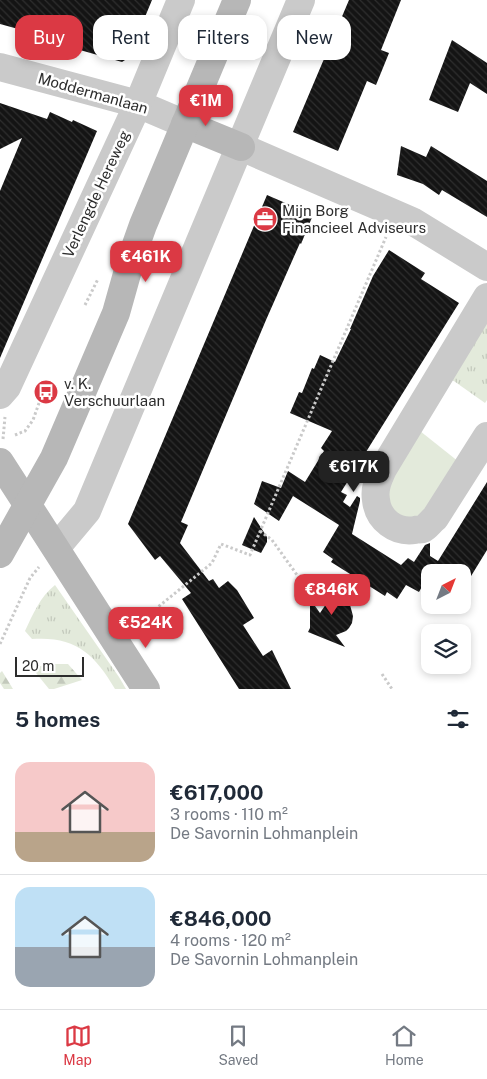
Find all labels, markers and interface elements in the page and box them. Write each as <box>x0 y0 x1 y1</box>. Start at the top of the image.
chip: Buy <box>15 15 83 60</box>
chip: Rent <box>93 15 168 60</box>
chip: Filters <box>178 15 267 60</box>
chip: New <box>277 15 351 60</box>
street label: Moddermanlaan <box>36 69 150 117</box>
pin: €1M <box>182 84 230 127</box>
text: €1M <box>190 91 222 110</box>
street label: Verlengde Hereweg <box>59 128 133 260</box>
place label: Mijn Borg Financieel Adviseurs <box>282 202 426 236</box>
office icon: Mijn Borg Financieel Adviseurs <box>252 206 278 232</box>
pin: €461K <box>111 240 181 283</box>
text: €461K <box>121 247 171 266</box>
place label: v. K. Verschuurlaan <box>64 375 165 409</box>
bus stop icon: v. K. Verschuurlaan <box>33 379 59 405</box>
pin: €617K <box>319 450 389 493</box>
text: €617K <box>329 457 379 476</box>
north arrow <box>421 564 471 614</box>
map controls <box>421 564 471 674</box>
pin: €846K <box>297 574 367 616</box>
text: €846K <box>305 580 359 599</box>
pin: €524K <box>111 606 181 649</box>
text: €524K <box>119 613 173 632</box>
button: layers <box>421 624 471 674</box>
scale bar <box>15 654 84 677</box>
text: 20 m <box>22 658 54 674</box>
icon: filters <box>444 705 472 733</box>
text: 5 homes <box>15 707 100 732</box>
text: €617,000 <box>170 780 264 805</box>
icon: home <box>55 782 115 842</box>
text: 3 rooms · 110 m² <box>170 805 288 824</box>
text: De Savornin Lohmanplein <box>170 824 358 843</box>
text: €846,000 <box>170 906 272 931</box>
icon: home <box>55 907 115 967</box>
text: 4 rooms · 120 m² <box>170 931 291 950</box>
text: De Savornin Lohmanplein <box>170 950 358 969</box>
tab: Map <box>63 1022 92 1068</box>
tab: Saved <box>218 1022 258 1068</box>
tab: Home <box>385 1022 424 1068</box>

